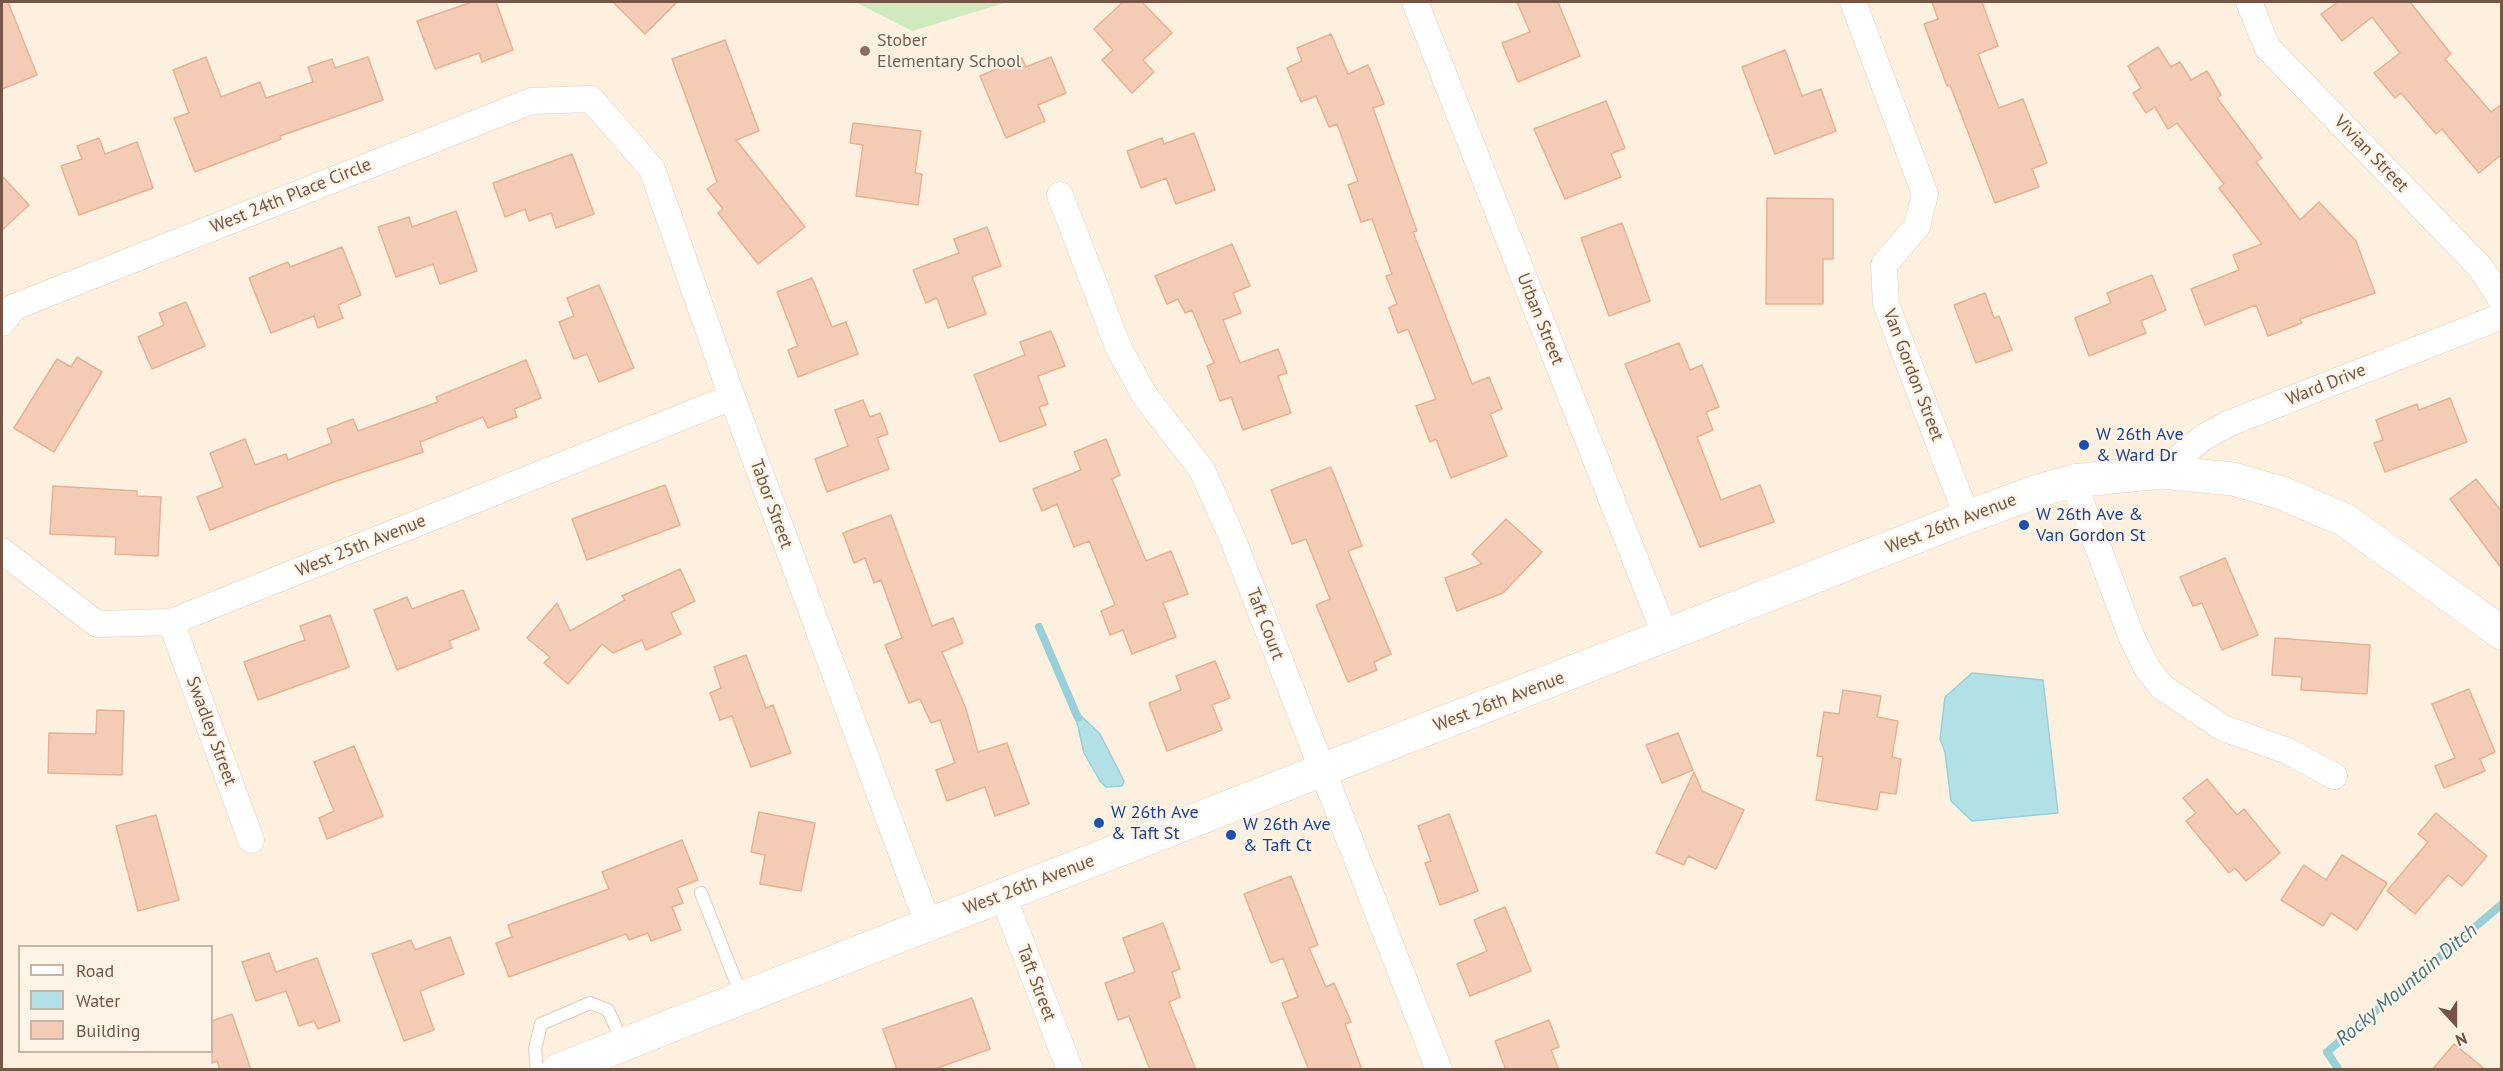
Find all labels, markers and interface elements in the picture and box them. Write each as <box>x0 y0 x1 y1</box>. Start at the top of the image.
place label: Stober Elementary School <box>877 30 1021 72</box>
marker: Stober Elementary School <box>858 44 872 58</box>
street label: Vivian Street <box>2329 111 2413 197</box>
street label: West 24th Place Circle <box>207 154 375 238</box>
street label: Urban Street <box>1512 270 1568 368</box>
street label: Van Gordon Street <box>1878 306 1948 444</box>
street label: Ward Drive <box>2283 359 2369 411</box>
place label: W 26th Ave & Ward Dr <box>2096 424 2184 466</box>
marker: W 26th Ave & Ward Dr <box>2077 438 2091 452</box>
street label: Tabor Street <box>745 456 797 552</box>
street label: West 26th Avenue <box>1883 489 2019 559</box>
place label: W 26th Ave & Van Gordon St <box>2036 504 2145 546</box>
street label: West 25th Avenue <box>293 510 429 582</box>
marker: W 26th Ave & Van Gordon St <box>2017 518 2031 532</box>
street label: Taft Court <box>1241 585 1289 663</box>
street label: West 26th Avenue <box>1431 667 1567 737</box>
street label: Swadley Street <box>181 673 241 789</box>
place label: W 26th Ave & Taft St <box>1111 802 1199 844</box>
place label: W 26th Ave & Taft Ct <box>1243 814 1331 856</box>
marker: W 26th Ave & Taft St <box>1092 816 1106 830</box>
marker: W 26th Ave & Taft Ct <box>1224 828 1238 842</box>
street label: West 26th Avenue <box>961 850 1097 920</box>
water label: Rocky Mountain Ditch <box>2331 919 2483 1051</box>
street label: Taft Street <box>1012 942 1060 1024</box>
legend <box>18 945 213 1053</box>
text: Road <box>76 959 114 982</box>
text: Water <box>76 989 120 1012</box>
north arrow <box>2425 993 2485 1053</box>
text: Building <box>76 1019 140 1042</box>
text: N <box>2453 1029 2470 1051</box>

